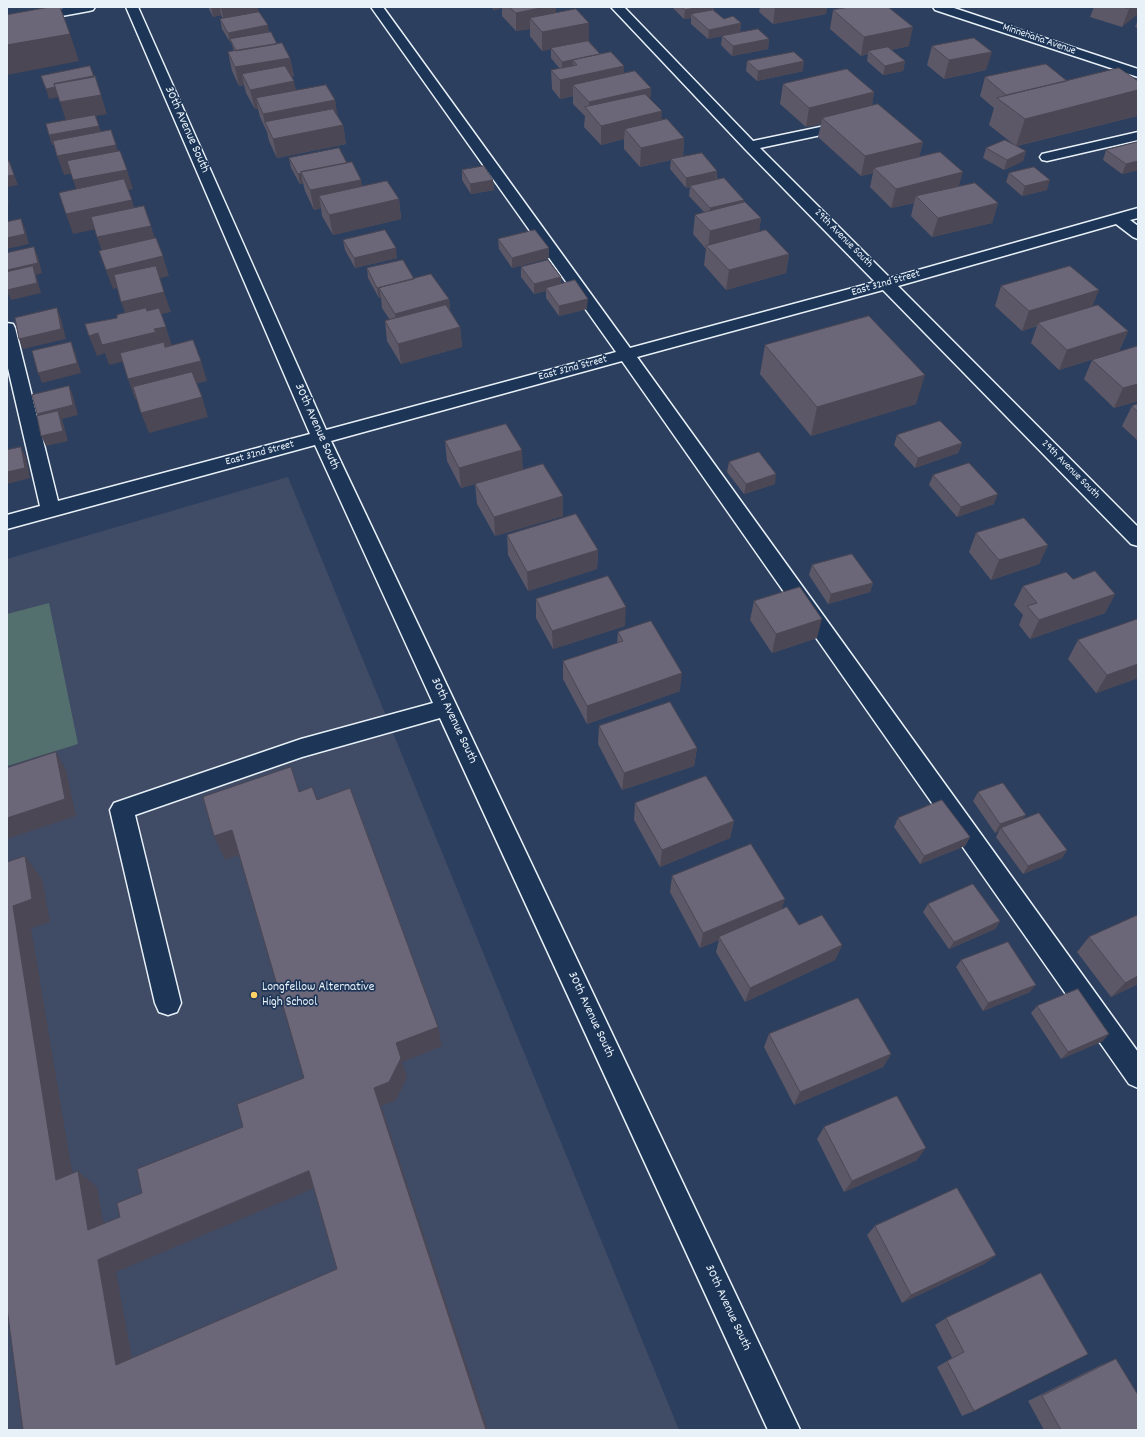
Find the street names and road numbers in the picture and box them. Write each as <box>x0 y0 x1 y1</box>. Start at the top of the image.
street label: Minnehaha Avenue <box>1001 21 1077 59</box>
street label: 30th Avenue South <box>160 84 212 176</box>
street label: 29th Avenue South <box>811 207 875 271</box>
street label: East 32nd Street <box>850 268 922 300</box>
street label: East 32nd Street <box>537 353 609 385</box>
street label: 30th Avenue South <box>290 381 342 473</box>
street label: East 32nd Street <box>224 438 296 470</box>
street label: 29th Avenue South <box>1038 438 1102 502</box>
street label: 30th Avenue South <box>426 676 480 766</box>
street label: 30th Avenue South <box>563 970 617 1060</box>
street label: 30th Avenue South <box>700 1263 754 1353</box>

